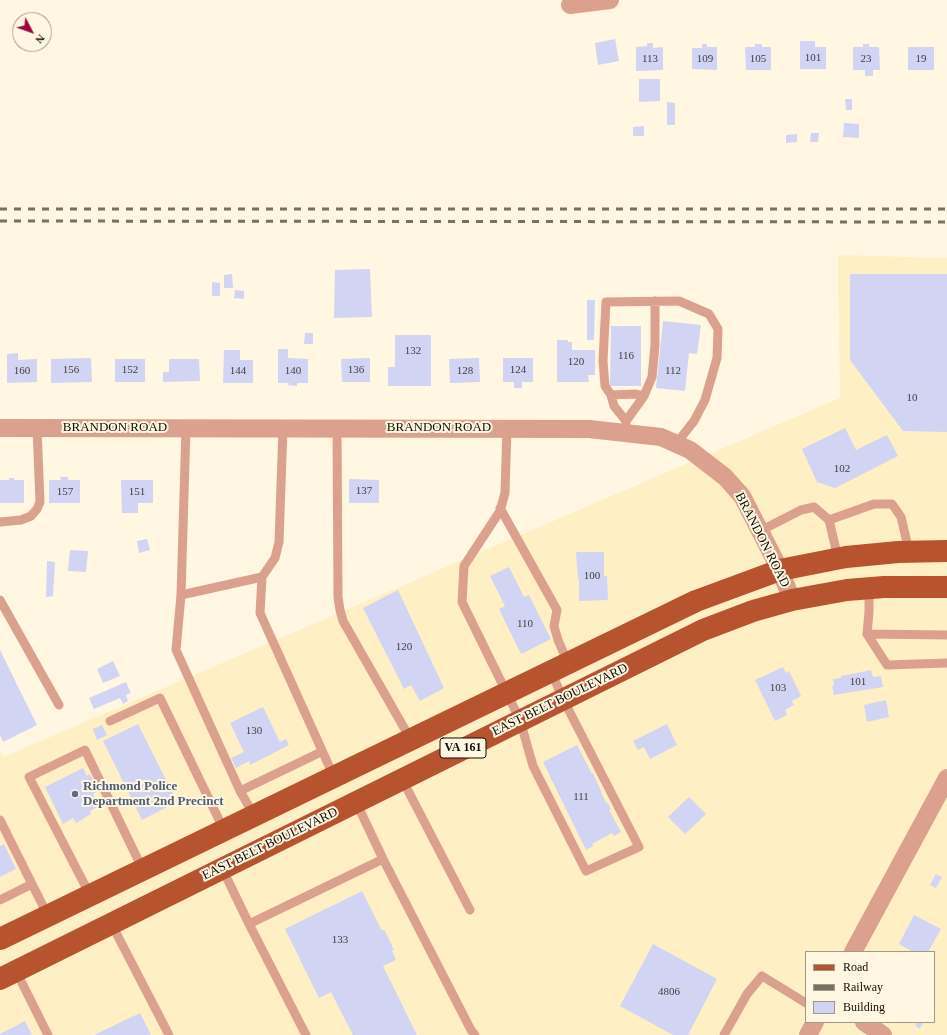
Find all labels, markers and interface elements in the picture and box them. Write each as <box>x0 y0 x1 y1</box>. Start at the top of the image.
north arrow <box>12 12 52 52</box>
text: N <box>33 32 47 46</box>
house number: 101 <box>805 51 821 65</box>
house number: 113 <box>642 52 658 66</box>
house number: 109 <box>697 52 713 66</box>
house number: 105 <box>750 52 766 66</box>
house number: 23 <box>860 52 872 66</box>
house number: 19 <box>916 52 926 66</box>
house number: 132 <box>405 344 421 358</box>
house number: 116 <box>618 349 634 363</box>
house number: 120 <box>568 355 584 369</box>
house number: 156 <box>63 363 79 377</box>
house number: 152 <box>122 363 138 377</box>
house number: 136 <box>348 363 364 377</box>
house number: 124 <box>510 363 526 377</box>
house number: 160 <box>14 364 30 378</box>
house number: 144 <box>230 364 246 378</box>
house number: 140 <box>285 364 301 378</box>
house number: 128 <box>457 364 473 378</box>
house number: 112 <box>665 364 681 378</box>
house number: 10 <box>906 391 918 405</box>
street label: BRANDON ROAD <box>63 420 167 436</box>
street label: BRANDON ROAD <box>387 420 491 436</box>
house number: 102 <box>834 462 850 476</box>
house number: 137 <box>356 484 372 498</box>
house number: 157 <box>57 485 73 499</box>
house number: 151 <box>129 485 145 499</box>
street label: BRANDON ROAD <box>731 490 793 590</box>
house number: 100 <box>584 569 600 583</box>
house number: 110 <box>517 617 533 631</box>
house number: 120 <box>396 640 412 654</box>
street label: EAST BELT BOULEVARD <box>490 660 630 740</box>
house number: 101 <box>850 675 866 689</box>
house number: 103 <box>770 681 786 695</box>
house number: 130 <box>246 724 262 738</box>
road number: VA 161 <box>440 738 486 758</box>
place label: Richmond Police Department 2nd Precinct <box>83 779 224 810</box>
marker: Richmond Police Department 2nd Precinct <box>70 789 80 799</box>
house number: 111 <box>573 790 589 804</box>
street label: EAST BELT BOULEVARD <box>200 804 340 884</box>
house number: 133 <box>332 933 348 947</box>
legend <box>805 951 935 1023</box>
text: Road <box>843 960 868 974</box>
text: Railway <box>843 980 883 994</box>
house number: 4806 <box>658 985 680 999</box>
text: Building <box>843 1000 885 1014</box>

